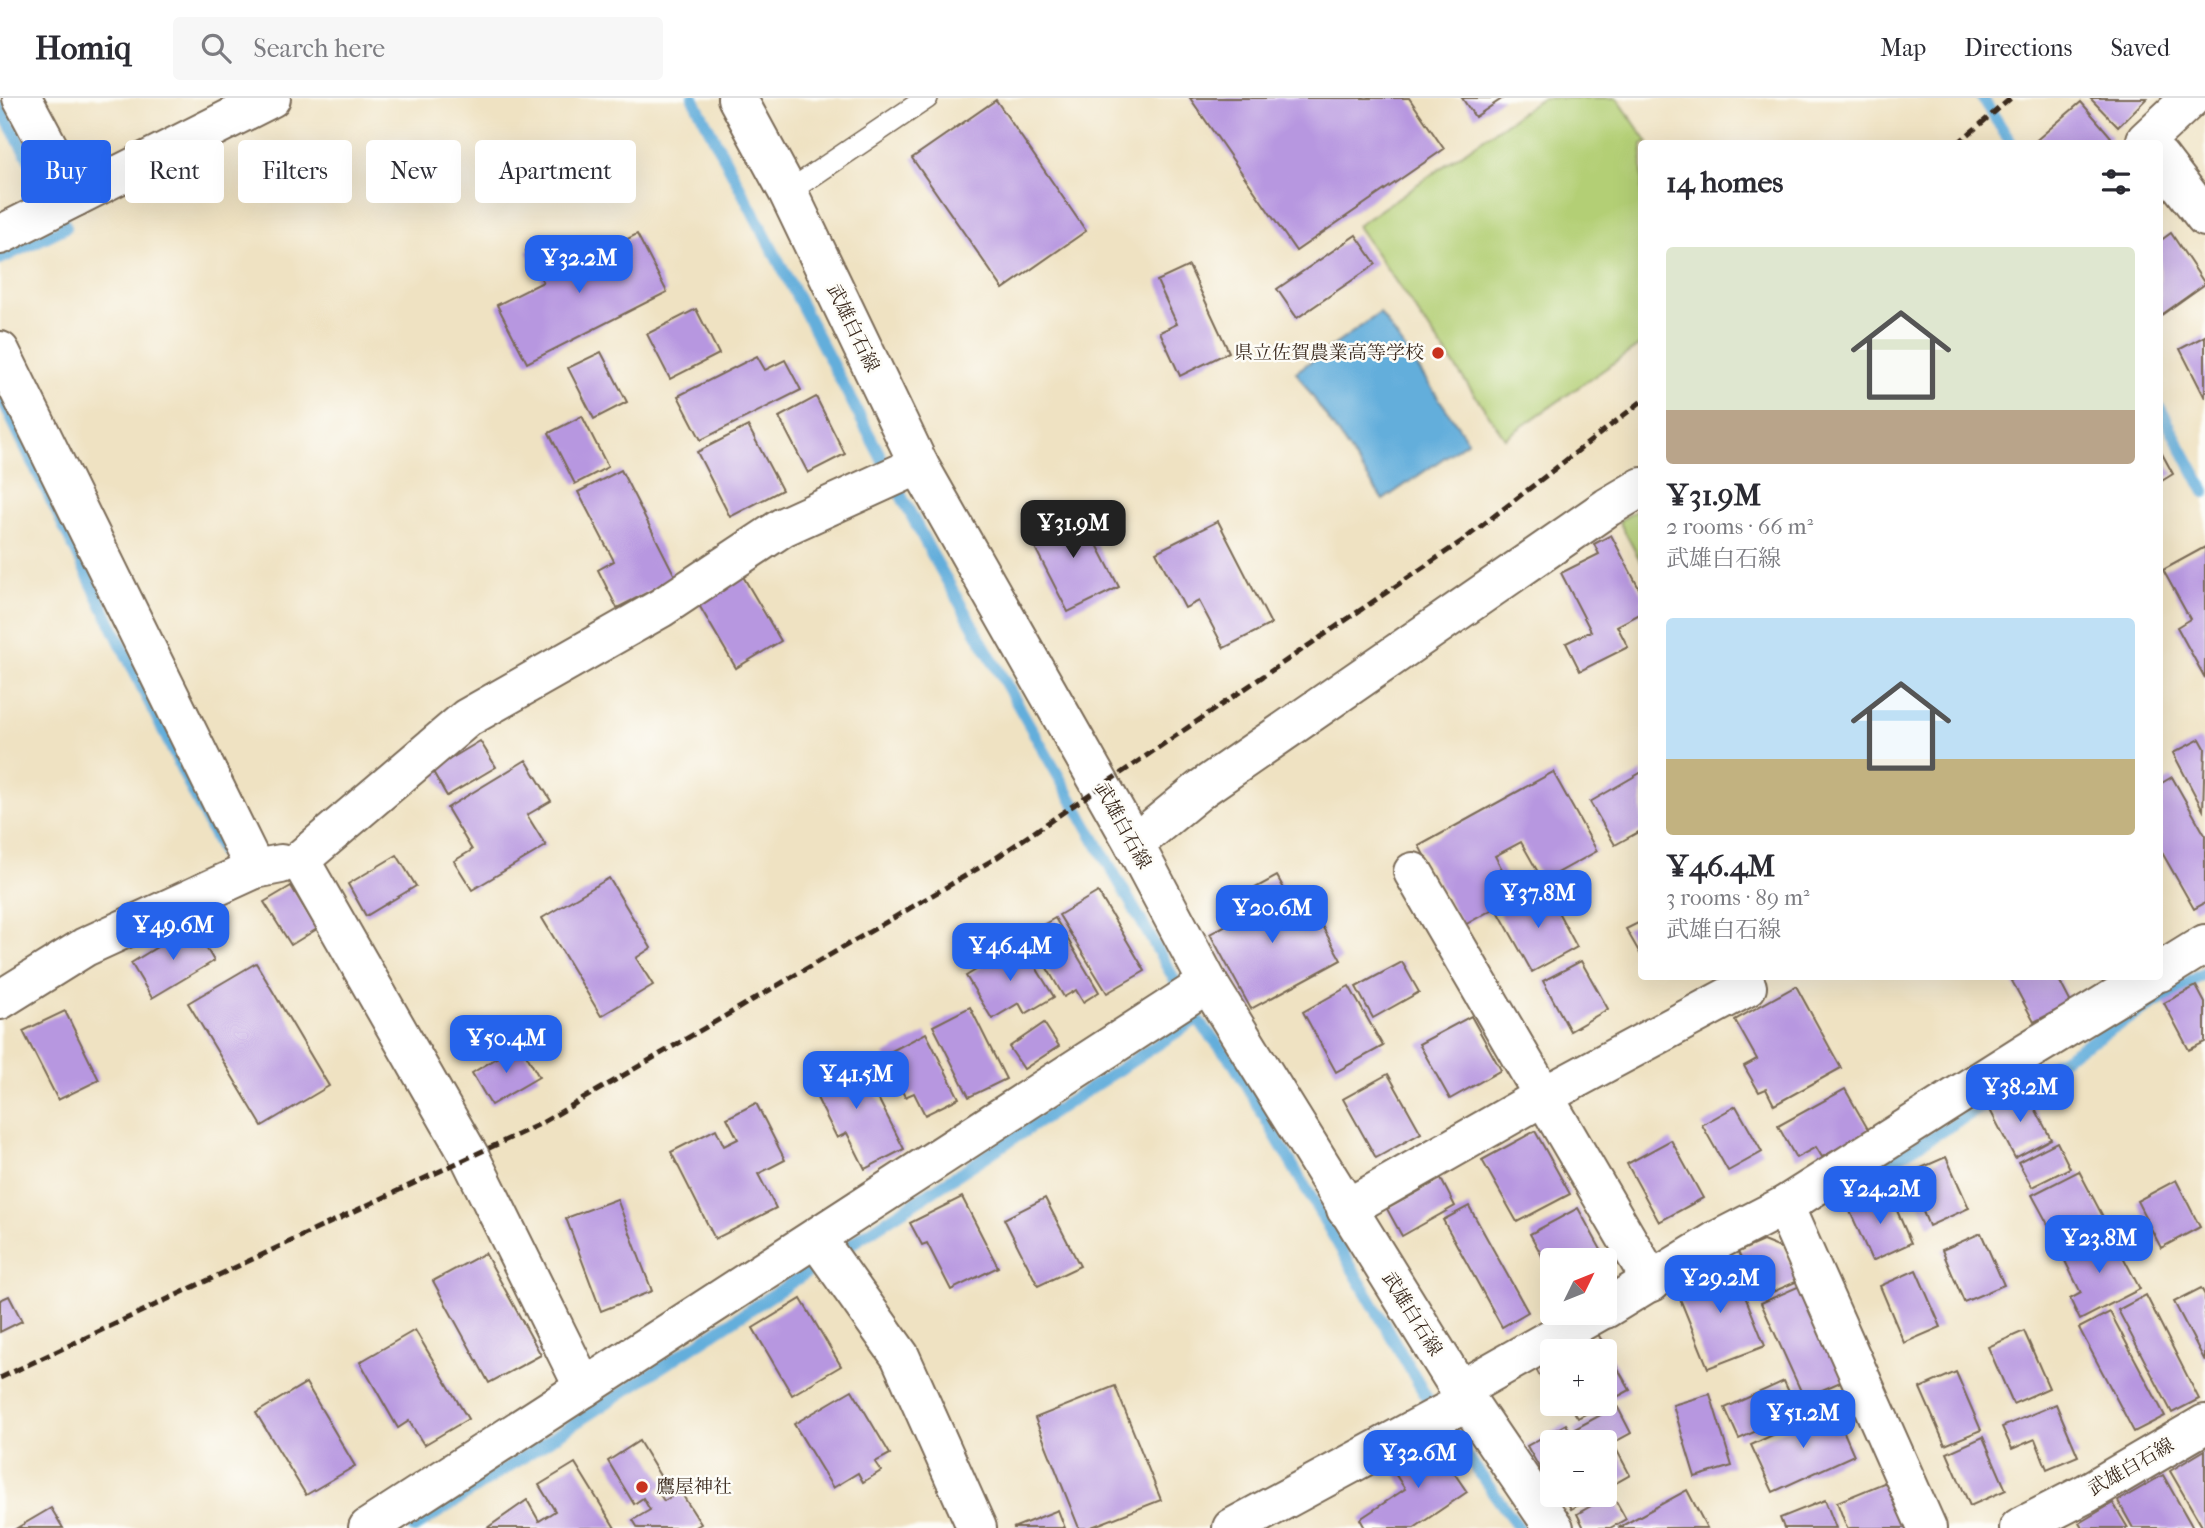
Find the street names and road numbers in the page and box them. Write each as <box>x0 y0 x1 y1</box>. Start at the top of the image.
street label: 武雄白石線 <box>822 280 884 376</box>
street label: 武雄白石線 <box>1090 779 1156 873</box>
street label: 武雄白石線 <box>1377 1268 1447 1360</box>
street label: 武雄白石線 <box>2084 1434 2178 1500</box>

